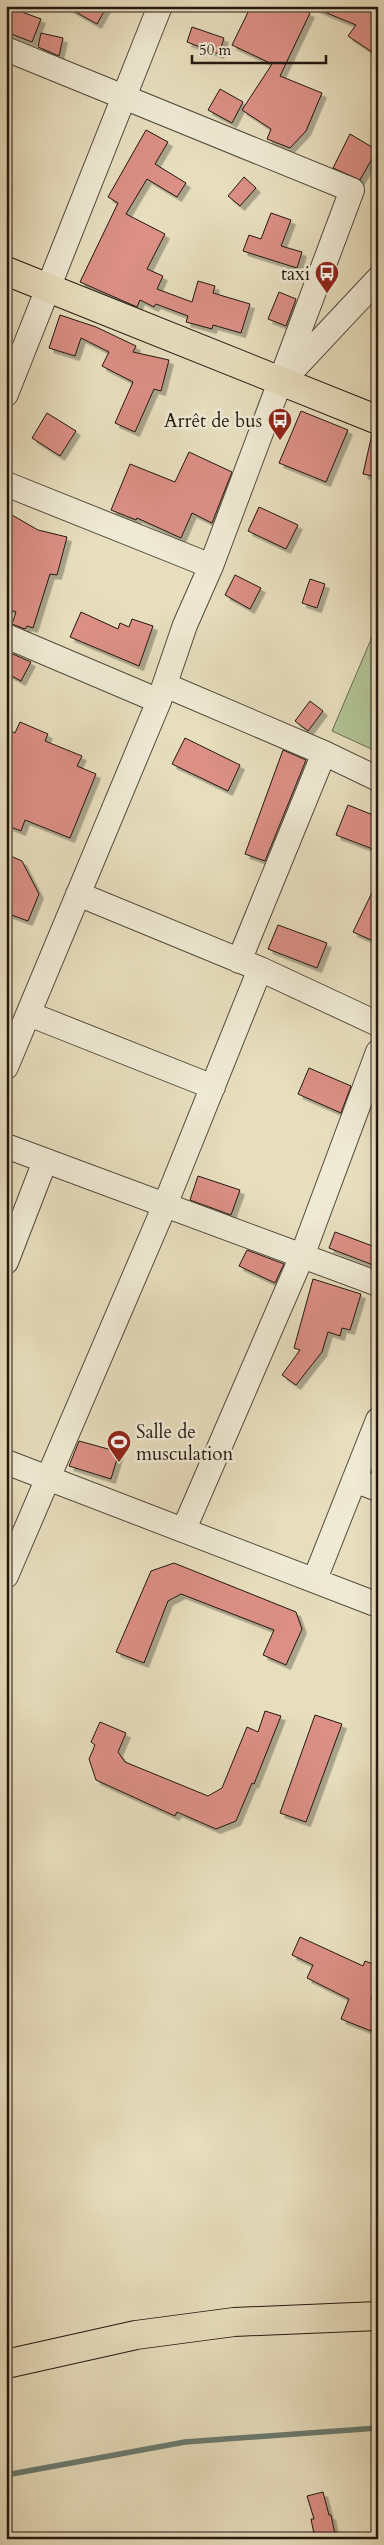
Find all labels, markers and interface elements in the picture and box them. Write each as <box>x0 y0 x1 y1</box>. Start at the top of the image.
scale bar <box>192 32 325 64</box>
text: 50 m <box>199 40 231 60</box>
bus stop icon: taxi <box>314 260 340 294</box>
place label: taxi <box>281 261 310 287</box>
bus stop icon: Arrêt de bus <box>267 407 293 441</box>
place label: Arrêt de bus <box>164 408 262 434</box>
place label: Salle de musculation <box>136 1419 234 1467</box>
sports icon: Salle de musculation <box>106 1429 132 1463</box>

